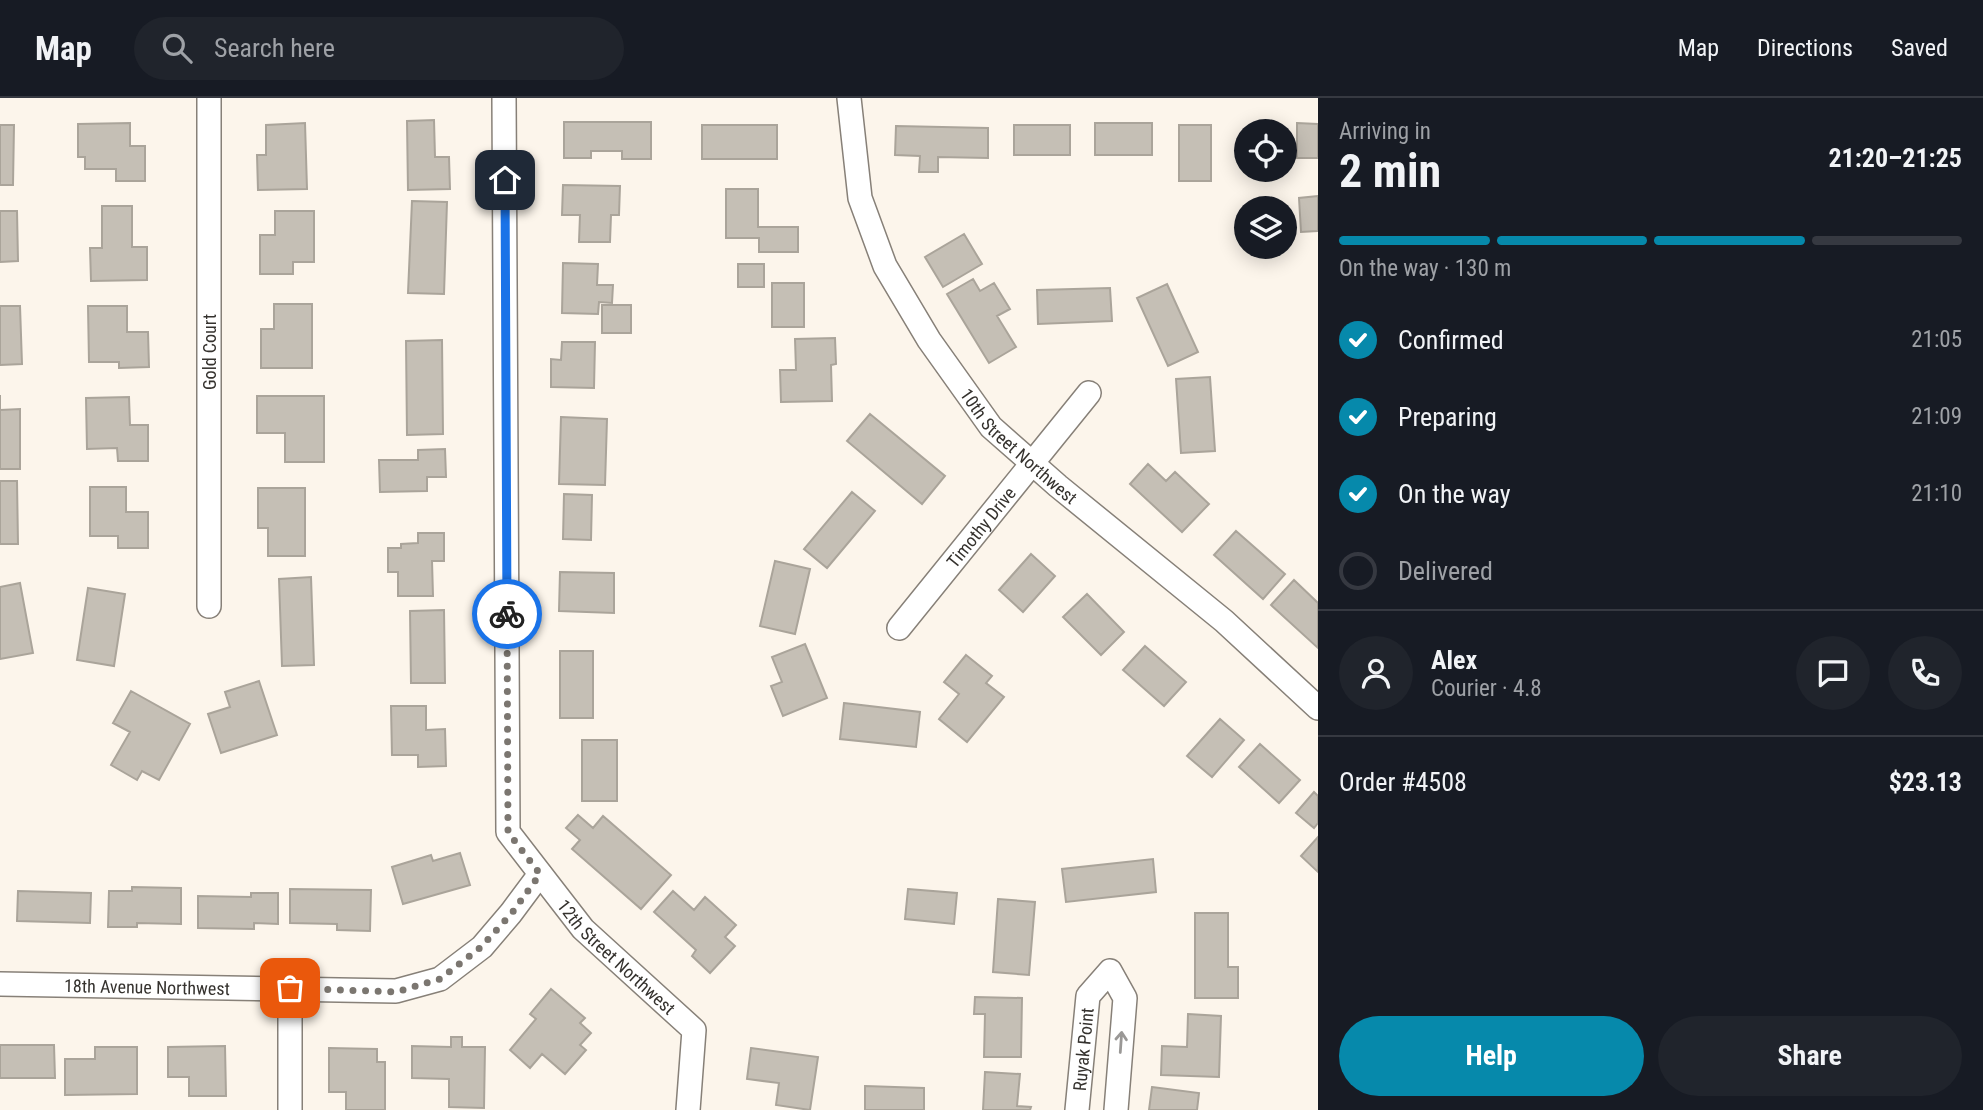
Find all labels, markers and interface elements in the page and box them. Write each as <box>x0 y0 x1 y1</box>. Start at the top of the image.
search box <box>134 17 624 80</box>
text: Map <box>35 29 92 68</box>
icon: search <box>158 29 196 67</box>
text: Search here <box>214 33 335 63</box>
text: Map <box>1678 34 1719 62</box>
text: Directions <box>1757 34 1853 62</box>
text: Saved <box>1891 34 1948 62</box>
text: Arriving in <box>1339 118 1431 145</box>
map controls <box>1234 119 1297 259</box>
button: locate <box>1234 119 1297 182</box>
text: 21:20–21:25 <box>1828 143 1962 173</box>
text: 2 min <box>1339 144 1441 198</box>
pin <box>475 150 535 210</box>
icon: home <box>486 161 524 199</box>
button: layers <box>1234 196 1297 259</box>
text: On the way · 130 m <box>1339 255 1511 282</box>
street label: Gold Court <box>199 314 220 390</box>
icon: check <box>1339 321 1377 359</box>
text: Confirmed <box>1398 325 1504 355</box>
text: 21:05 <box>1911 326 1962 353</box>
street label: 10th Street Northwest <box>956 384 1082 508</box>
icon: check <box>1339 398 1377 436</box>
text: Preparing <box>1398 402 1497 432</box>
text: 21:09 <box>1911 403 1962 430</box>
icon: check <box>1339 475 1377 513</box>
text: On the way <box>1398 479 1511 509</box>
text: 21:10 <box>1911 480 1962 507</box>
street label: Timothy Drive <box>942 482 1020 572</box>
text: Delivered <box>1398 556 1493 586</box>
courier <box>472 579 542 649</box>
icon: bike <box>488 595 526 633</box>
button: person <box>1339 636 1413 710</box>
button: chat <box>1796 636 1870 710</box>
button: phone <box>1888 636 1962 710</box>
text: Alex <box>1431 645 1477 675</box>
text: Courier · 4.8 <box>1431 675 1542 702</box>
text: Order #4508 <box>1339 767 1467 797</box>
text: $23.13 <box>1889 767 1962 797</box>
street label: 12th Street Northwest <box>553 895 680 1019</box>
pin <box>260 958 320 1018</box>
icon: bag <box>271 969 309 1007</box>
street label: 18th Avenue Northwest <box>64 975 230 999</box>
street label: Ruyak Point <box>1068 1007 1097 1092</box>
button: Help <box>1339 1016 1644 1096</box>
button: Share <box>1658 1016 1962 1096</box>
one-way arrow <box>1115 1031 1128 1054</box>

